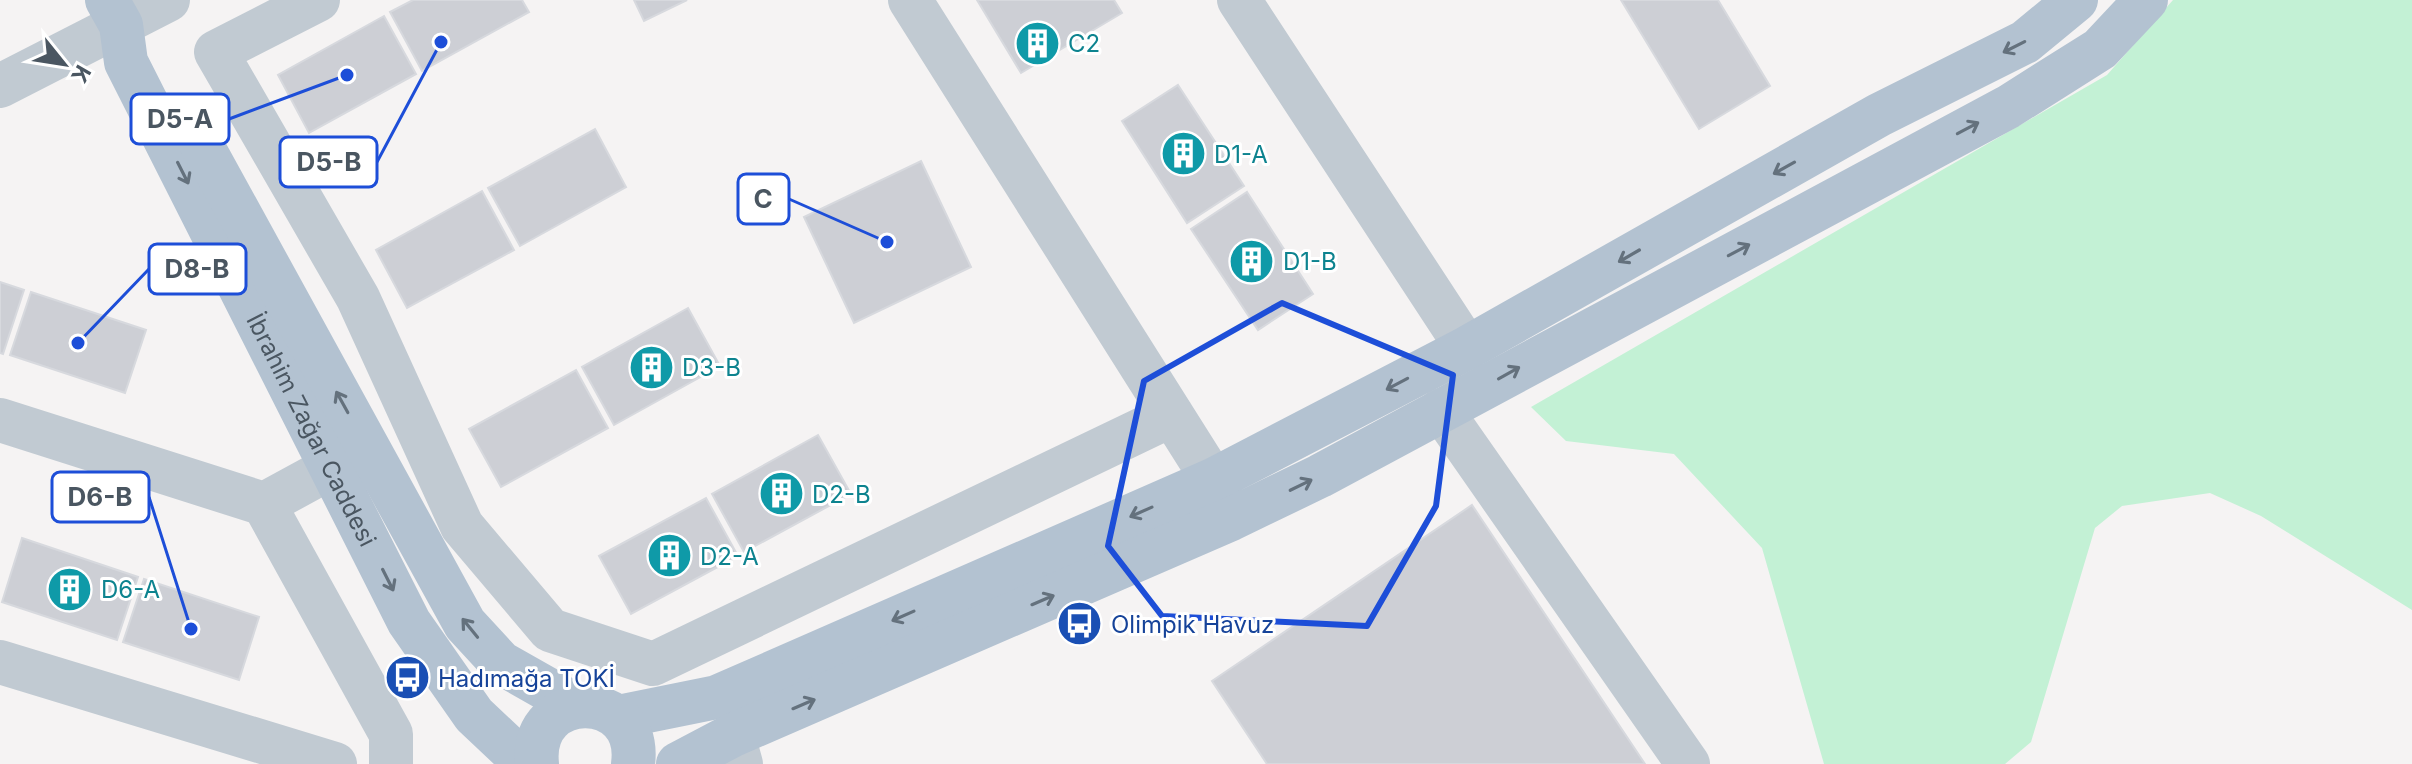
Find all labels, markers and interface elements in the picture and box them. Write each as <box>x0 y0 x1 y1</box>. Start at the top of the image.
building icon: C2 <box>1013 19 1061 67</box>
north arrow <box>24 24 104 104</box>
place label: C2 <box>1068 29 1100 58</box>
one-way arrow <box>2002 40 2026 55</box>
text: K <box>66 61 97 88</box>
callout: D5-A <box>131 94 229 144</box>
text: D5-A <box>147 103 213 134</box>
one-way arrow <box>1956 120 1980 136</box>
building icon: D1-A <box>1159 130 1207 178</box>
callout: D5-B <box>280 137 377 187</box>
place label: D1-A <box>1214 140 1268 169</box>
text: D5-B <box>297 146 361 177</box>
one-way arrow <box>175 160 191 184</box>
one-way arrow <box>1773 160 1796 176</box>
callout: C <box>738 174 789 224</box>
text: C <box>753 183 773 214</box>
building icon: D1-B <box>1228 237 1276 285</box>
one-way arrow <box>1726 242 1750 258</box>
callout: D8-B <box>149 244 246 294</box>
place label: D1-B <box>1283 247 1337 276</box>
one-way arrow <box>1618 249 1642 264</box>
text: D8-B <box>164 253 230 284</box>
street label: İbrahim Zağar Caddesi <box>241 309 383 551</box>
building icon: D3-B <box>627 343 675 391</box>
place label: D3-B <box>682 353 741 382</box>
one-way arrow <box>1497 364 1521 380</box>
one-way arrow <box>1386 377 1410 393</box>
one-way arrow <box>333 391 349 414</box>
building icon: D2-B <box>757 470 805 518</box>
callout: D6-B <box>52 472 149 522</box>
one-way arrow <box>1289 477 1313 492</box>
place label: D2-B <box>812 480 871 509</box>
text: D6-B <box>67 481 133 512</box>
one-way arrow <box>1129 505 1154 520</box>
building icon: D2-A <box>645 532 693 580</box>
place label: D2-A <box>700 542 759 571</box>
building icon: D6-A <box>46 565 94 613</box>
one-way arrow <box>381 568 396 592</box>
place label: D6-A <box>101 575 160 604</box>
one-way arrow <box>1030 592 1055 607</box>
bus stop icon: Olimpik Havuz <box>1056 600 1104 648</box>
one-way arrow <box>891 609 916 624</box>
place label: Olimpik Havuz <box>1111 610 1274 639</box>
one-way arrow <box>461 618 479 639</box>
bus stop icon: Hadımağa TOKİ <box>383 654 431 702</box>
place label: Hadımağa TOKİ <box>438 664 615 693</box>
one-way arrow <box>792 696 816 711</box>

